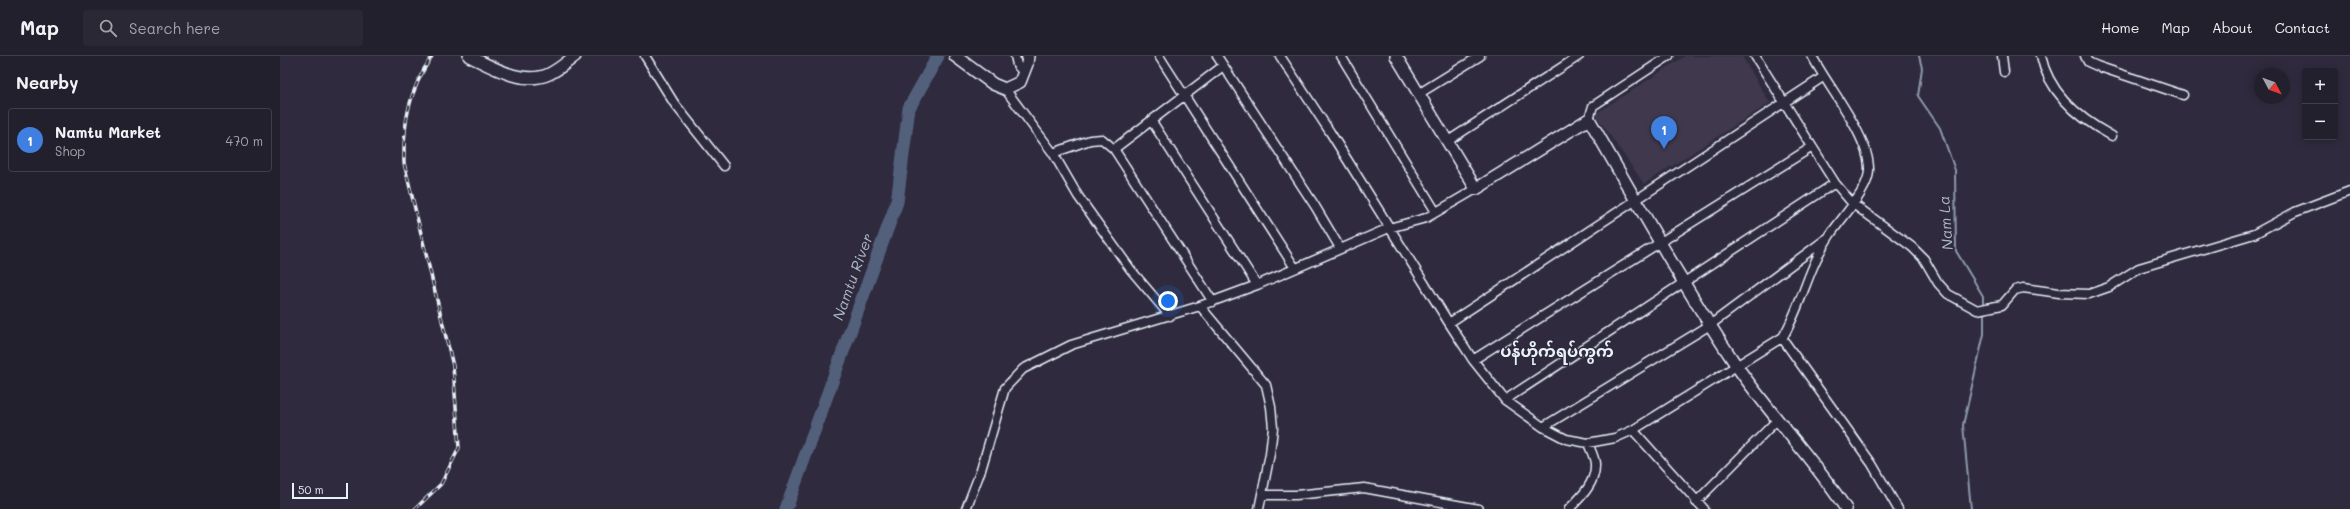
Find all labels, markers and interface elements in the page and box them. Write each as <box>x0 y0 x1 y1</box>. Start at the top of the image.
search box <box>83 10 363 46</box>
text: Map <box>20 15 59 40</box>
icon: search <box>97 17 119 39</box>
text: Search here <box>129 18 220 38</box>
text: Home <box>2101 18 2139 37</box>
text: Map <box>2161 18 2190 37</box>
text: About <box>2212 18 2253 37</box>
text: Contact <box>2275 18 2330 37</box>
north arrow <box>2254 68 2290 104</box>
map controls <box>2302 68 2338 140</box>
button: + <box>2302 68 2338 104</box>
text: Nearby <box>16 71 78 93</box>
button: − <box>2302 104 2338 140</box>
pin: 1 <box>1651 116 1677 149</box>
text: Namtu Market <box>55 122 161 142</box>
text: 1 <box>27 132 33 149</box>
text: 470 m <box>226 132 263 149</box>
text: Shop <box>55 142 85 159</box>
water label: Nam La <box>1933 195 1957 251</box>
water label: Namtu River <box>827 230 877 323</box>
your location <box>1158 291 1178 311</box>
district label: ပန်ဟိုက်ရပ်ကွက် <box>1500 340 1614 365</box>
scale bar <box>292 481 348 500</box>
text: 50 m <box>298 482 324 497</box>

